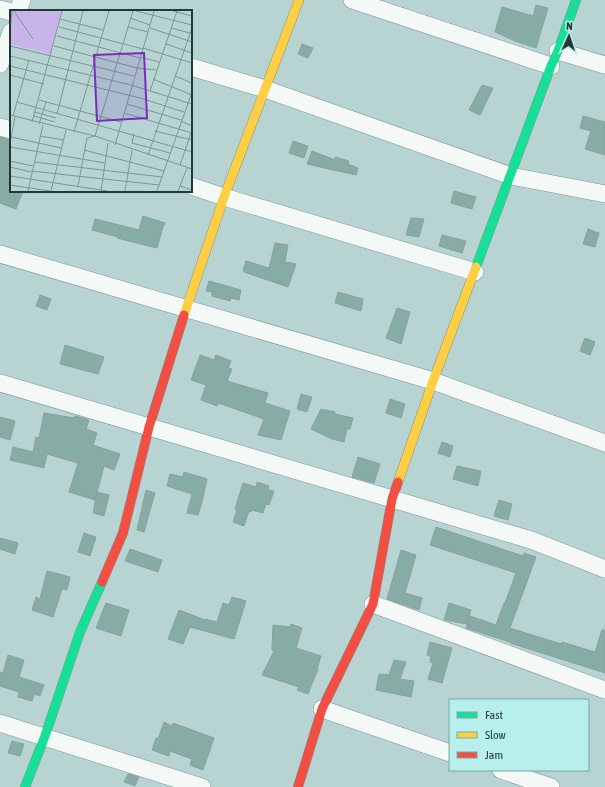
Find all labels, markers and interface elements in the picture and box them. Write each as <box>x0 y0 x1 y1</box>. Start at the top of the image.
inset map <box>10 10 192 192</box>
north arrow <box>549 16 589 56</box>
text: N <box>566 20 573 32</box>
legend <box>449 699 589 771</box>
text: Fast <box>485 708 503 722</box>
text: Slow <box>485 728 506 742</box>
text: Jam <box>485 748 503 762</box>

